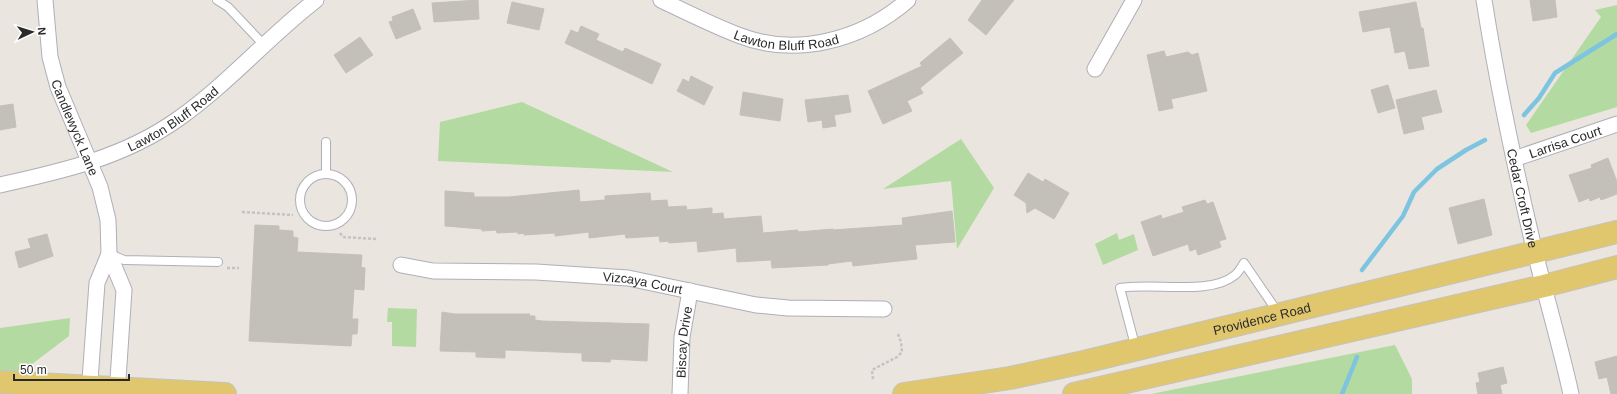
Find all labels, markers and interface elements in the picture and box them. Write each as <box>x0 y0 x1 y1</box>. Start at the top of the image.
north arrow <box>12 12 52 52</box>
text: N <box>36 27 48 36</box>
street label: Lawton Bluff Road <box>732 27 841 53</box>
street label: Candlewyck Lane <box>49 78 102 178</box>
street label: Lawton Bluff Road <box>125 83 221 154</box>
street label: Larrisa Court <box>1527 122 1604 161</box>
street label: Cedar Croft Drive <box>1504 147 1541 249</box>
street label: Vizcaya Court <box>602 269 684 297</box>
street label: Providence Road <box>1212 300 1312 338</box>
street label: Biscay Drive <box>673 305 695 378</box>
scale bar <box>14 356 129 382</box>
text: 50 m <box>20 363 47 377</box>

